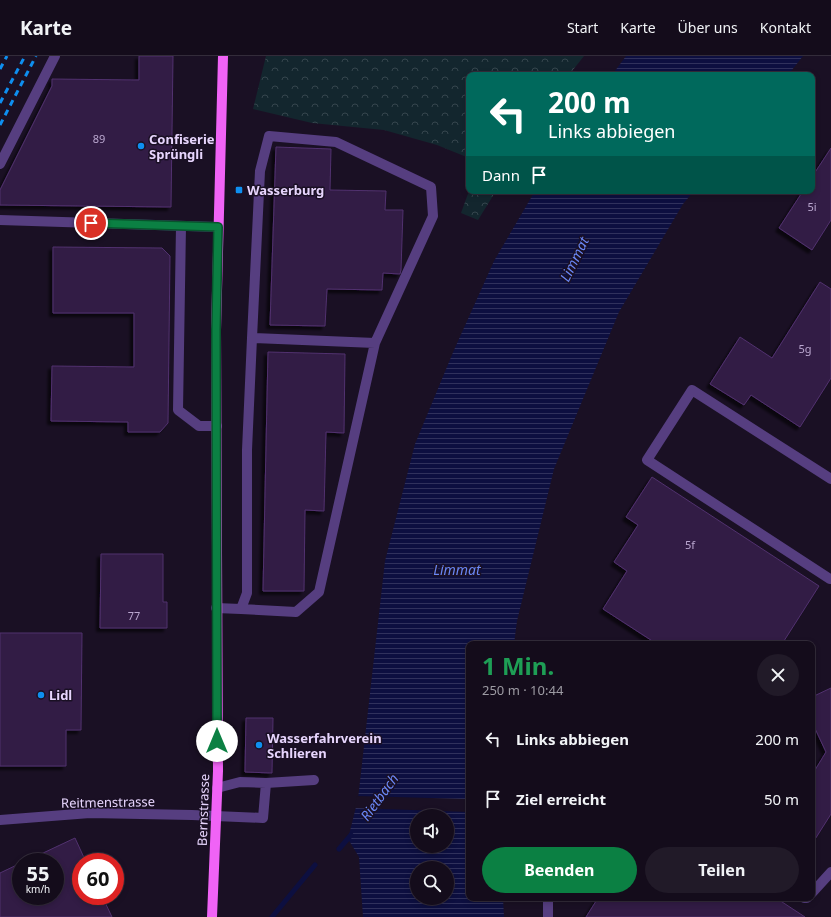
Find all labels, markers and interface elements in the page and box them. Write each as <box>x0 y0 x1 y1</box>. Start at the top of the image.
text: Karte <box>20 15 72 41</box>
text: Start <box>567 18 598 37</box>
text: Karte <box>620 18 656 37</box>
text: Über uns <box>678 18 738 37</box>
text: Kontakt <box>760 18 811 37</box>
text: 200 m <box>548 83 631 121</box>
icon: left <box>482 88 534 140</box>
text: Links abbiegen <box>548 119 676 143</box>
place label: Confiserie Sprüngli <box>149 130 215 163</box>
house number: 89 <box>93 131 105 146</box>
marker: Confiserie Sprüngli <box>136 141 146 151</box>
icon: arrive <box>528 164 550 186</box>
text: Dann <box>482 165 520 185</box>
place label: Wasserburg <box>247 181 324 199</box>
marker: Wasserburg <box>234 185 244 195</box>
house number: 5i <box>807 199 817 214</box>
pin <box>74 206 108 240</box>
icon: arrive <box>80 212 102 234</box>
water label: Limmat <box>555 232 594 284</box>
house number: 5g <box>798 341 812 356</box>
house number: 5f <box>685 537 696 552</box>
water label: Limmat <box>433 560 482 579</box>
house number: 77 <box>128 608 140 623</box>
text: 1 Min. <box>482 649 554 682</box>
button: close <box>757 654 799 696</box>
text: 250 m · 10:44 <box>482 681 563 699</box>
place label: Lidl <box>49 686 72 704</box>
marker: Lidl <box>36 690 46 700</box>
position arrow <box>196 720 238 762</box>
icon: left <box>482 728 504 750</box>
place label: Wasserfahrverein Schlieren <box>267 729 382 762</box>
text: Links abbiegen <box>516 729 629 749</box>
text: 200 m <box>755 729 799 749</box>
marker: Wasserfahrverein Schlieren <box>254 740 264 750</box>
water label: Rietbach <box>356 770 402 824</box>
street label: Bernstrasse <box>193 774 213 846</box>
icon: arrive <box>482 788 504 810</box>
text: Ziel erreicht <box>516 789 606 809</box>
text: 50 m <box>764 789 799 809</box>
street label: Reitmenstrasse <box>61 792 155 812</box>
map controls <box>410 809 454 905</box>
button: sound <box>410 809 454 853</box>
button: Beenden <box>482 847 637 893</box>
button: Teilen <box>645 847 799 893</box>
speed limit sign: 60 <box>72 853 124 905</box>
text: 55 <box>27 860 49 887</box>
button: search <box>410 861 454 905</box>
text: km/h <box>26 882 50 896</box>

